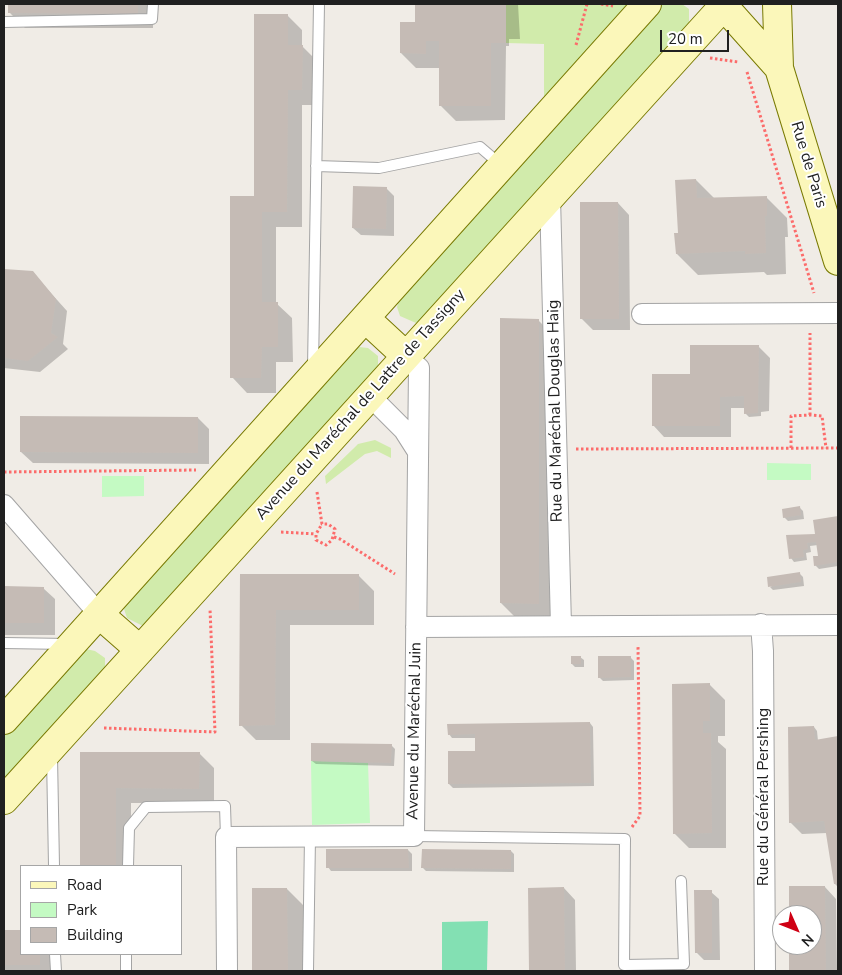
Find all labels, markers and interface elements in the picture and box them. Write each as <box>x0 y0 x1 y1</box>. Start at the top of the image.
scale bar <box>662 20 731 52</box>
text: 20 m <box>668 29 703 49</box>
street label: Rue de Paris <box>786 119 830 211</box>
street label: Avenue du Maréchal de Lattre de Tassigny <box>252 286 470 524</box>
street label: Rue du Maréchal Douglas Haig <box>544 299 568 523</box>
street label: Avenue du Maréchal Juin <box>404 642 426 820</box>
street label: Rue du Général Pershing <box>754 708 774 886</box>
legend <box>20 865 182 955</box>
text: Road <box>67 875 102 895</box>
text: Park <box>67 900 97 920</box>
north arrow <box>772 905 822 955</box>
text: Building <box>67 925 123 945</box>
text: N <box>797 930 818 950</box>

